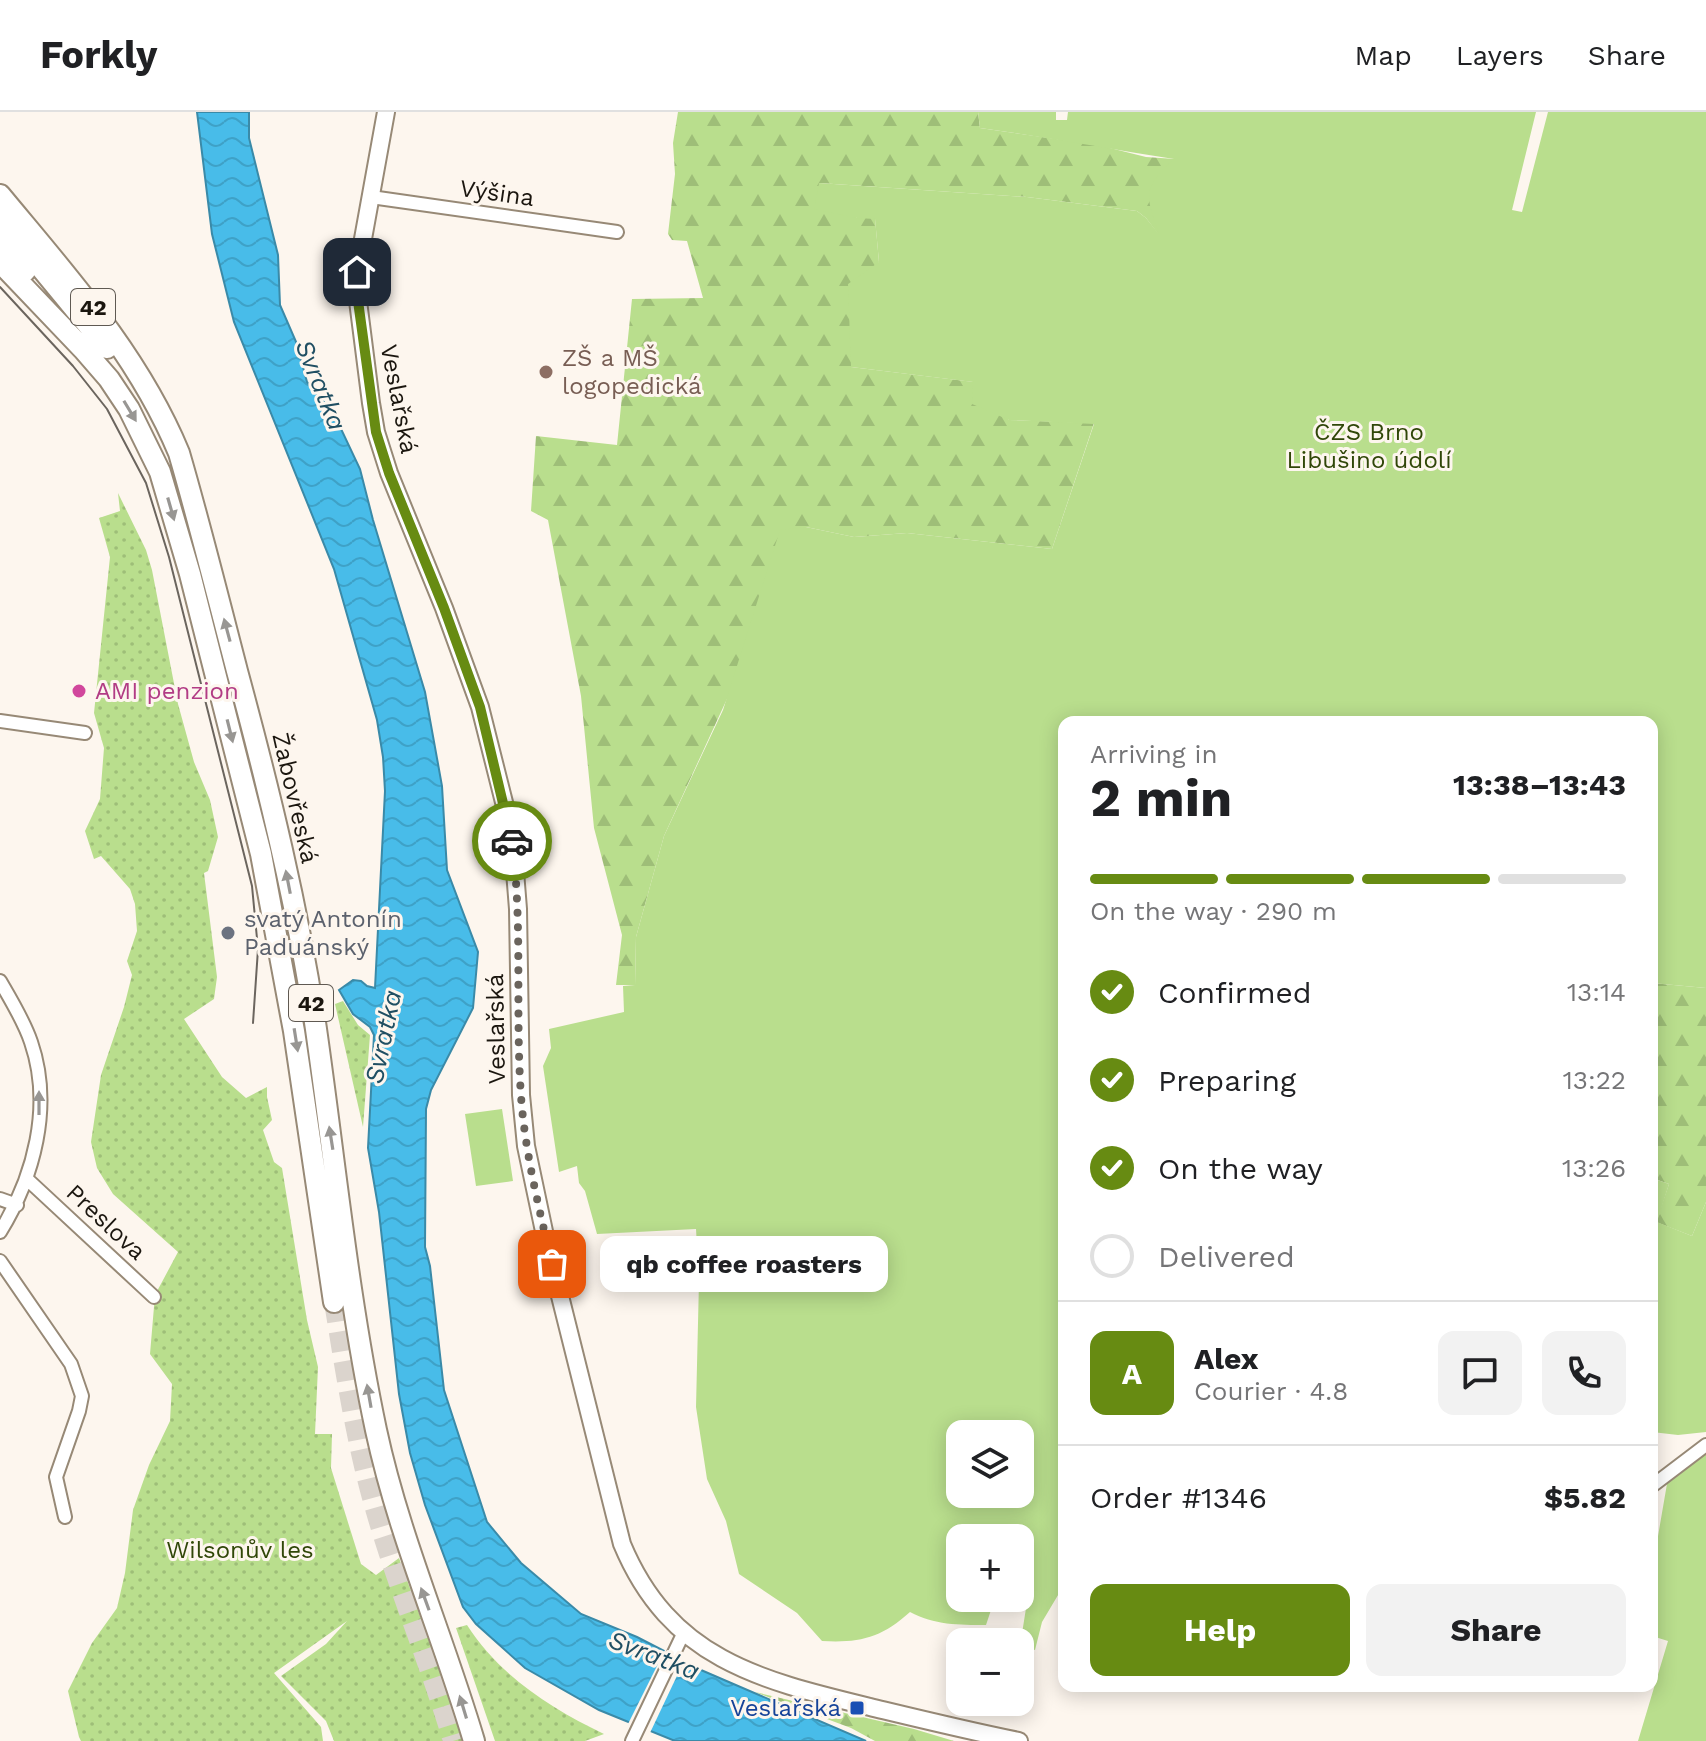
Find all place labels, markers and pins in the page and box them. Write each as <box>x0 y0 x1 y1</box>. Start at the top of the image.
pin <box>323 238 391 306</box>
place label: ZŠ a MŠ logopedická <box>562 344 702 400</box>
marker: ZŠ a MŠ logopedická <box>537 363 555 381</box>
place label: AMI penzion <box>95 677 239 705</box>
marker: AMI penzion <box>70 682 88 700</box>
place label: svatý Antonín Paduánský <box>244 905 402 961</box>
marker: svatý Antonín Paduánský <box>219 924 237 942</box>
pin <box>518 1230 586 1298</box>
callout: qb coffee roasters <box>600 1236 888 1292</box>
place label: Veslařská <box>730 1694 841 1722</box>
marker: Veslařská <box>848 1699 866 1717</box>

